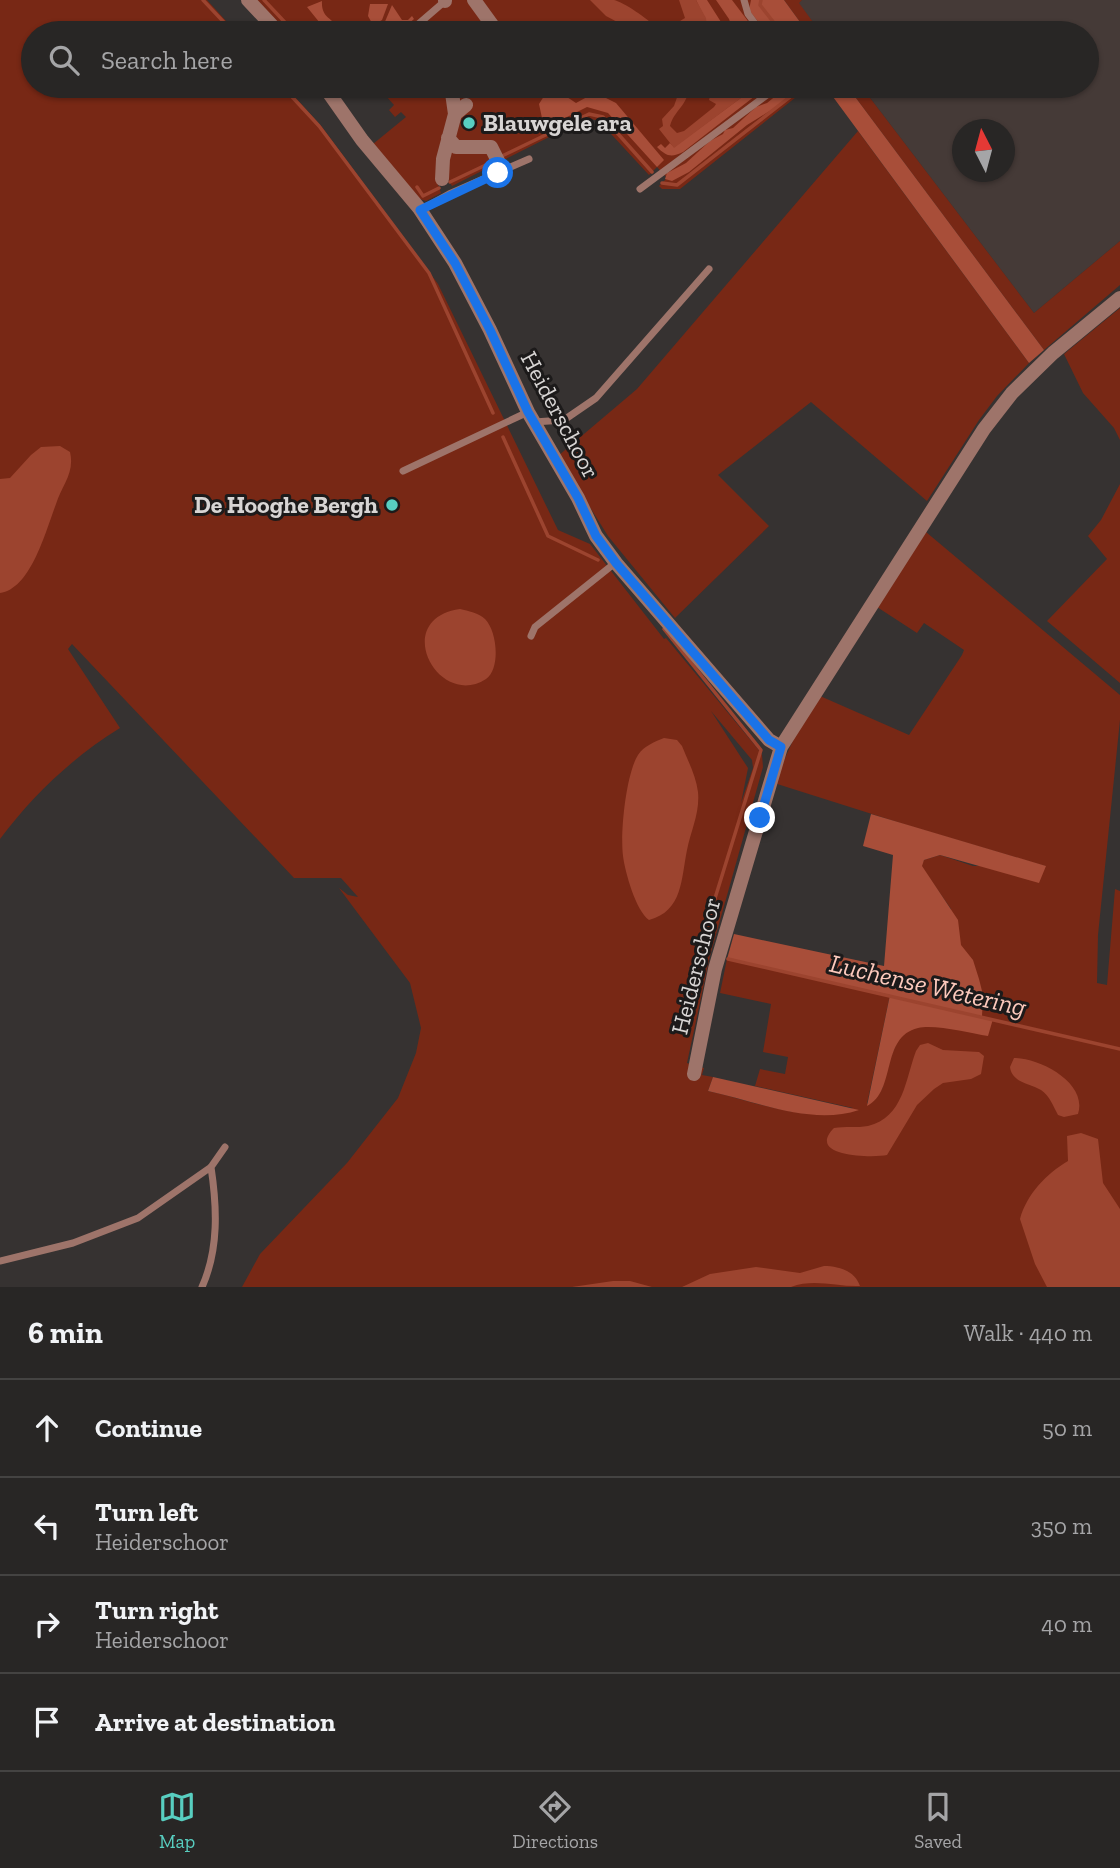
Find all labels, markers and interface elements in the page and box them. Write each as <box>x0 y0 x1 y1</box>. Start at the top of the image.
search box <box>21 21 1099 98</box>
icon: search <box>45 41 83 79</box>
text: Search here <box>101 44 233 76</box>
place label: Blauwgele ara <box>483 108 632 137</box>
marker: Blauwgele ara <box>461 115 477 131</box>
north arrow <box>952 119 1015 182</box>
route start <box>482 157 513 188</box>
street label: Heiderschoor <box>515 346 606 483</box>
place label: De Hooghe Bergh <box>194 490 378 519</box>
marker: De Hooghe Bergh <box>384 497 400 513</box>
route end <box>744 802 775 833</box>
street label: Heiderschoor <box>665 895 727 1037</box>
water label: Luchense Wetering <box>827 947 1030 1023</box>
text: 6 min <box>28 1315 103 1351</box>
text: Walk · 440 m <box>964 1319 1092 1347</box>
icon: ahead <box>28 1409 66 1447</box>
text: Continue <box>95 1412 202 1444</box>
text: 50 m <box>1042 1414 1092 1442</box>
text: Turn left <box>95 1496 198 1528</box>
icon: left <box>28 1507 66 1545</box>
text: 350 m <box>1031 1512 1092 1540</box>
text: Heiderschoor <box>95 1528 229 1556</box>
text: Turn right <box>95 1594 218 1626</box>
icon: right <box>28 1605 66 1643</box>
text: 40 m <box>1041 1610 1092 1638</box>
text: Heiderschoor <box>95 1626 229 1654</box>
icon: arrive <box>28 1703 66 1741</box>
text: Arrive at destination <box>95 1706 335 1738</box>
tab: Map <box>158 1788 196 1853</box>
tab: Directions <box>512 1788 598 1853</box>
tab: Saved <box>914 1788 962 1853</box>

